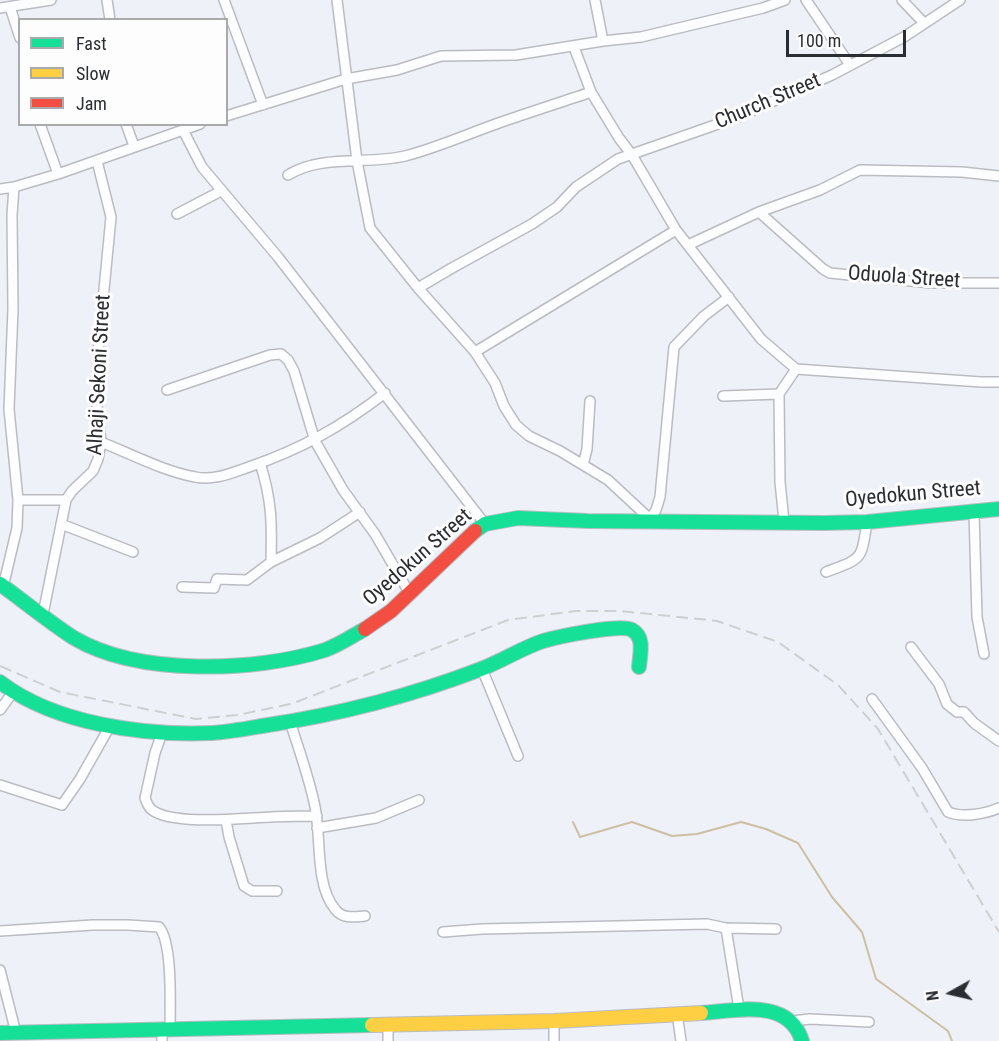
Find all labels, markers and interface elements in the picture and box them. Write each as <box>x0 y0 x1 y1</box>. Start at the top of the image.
legend <box>18 18 228 126</box>
scale bar <box>789 18 909 56</box>
text: 100 m <box>797 30 841 51</box>
text: Fast <box>76 33 107 54</box>
text: Slow <box>76 63 110 84</box>
street label: Church Street <box>711 68 825 136</box>
text: Jam <box>76 93 107 114</box>
street label: Oduola Street <box>847 262 961 294</box>
street label: Alhaji Sekoni Street <box>83 294 117 456</box>
street label: Oyedokun Street <box>844 477 982 513</box>
street label: Oyedokun Street <box>358 504 478 612</box>
north arrow <box>921 963 981 1023</box>
text: N <box>923 989 943 1002</box>

